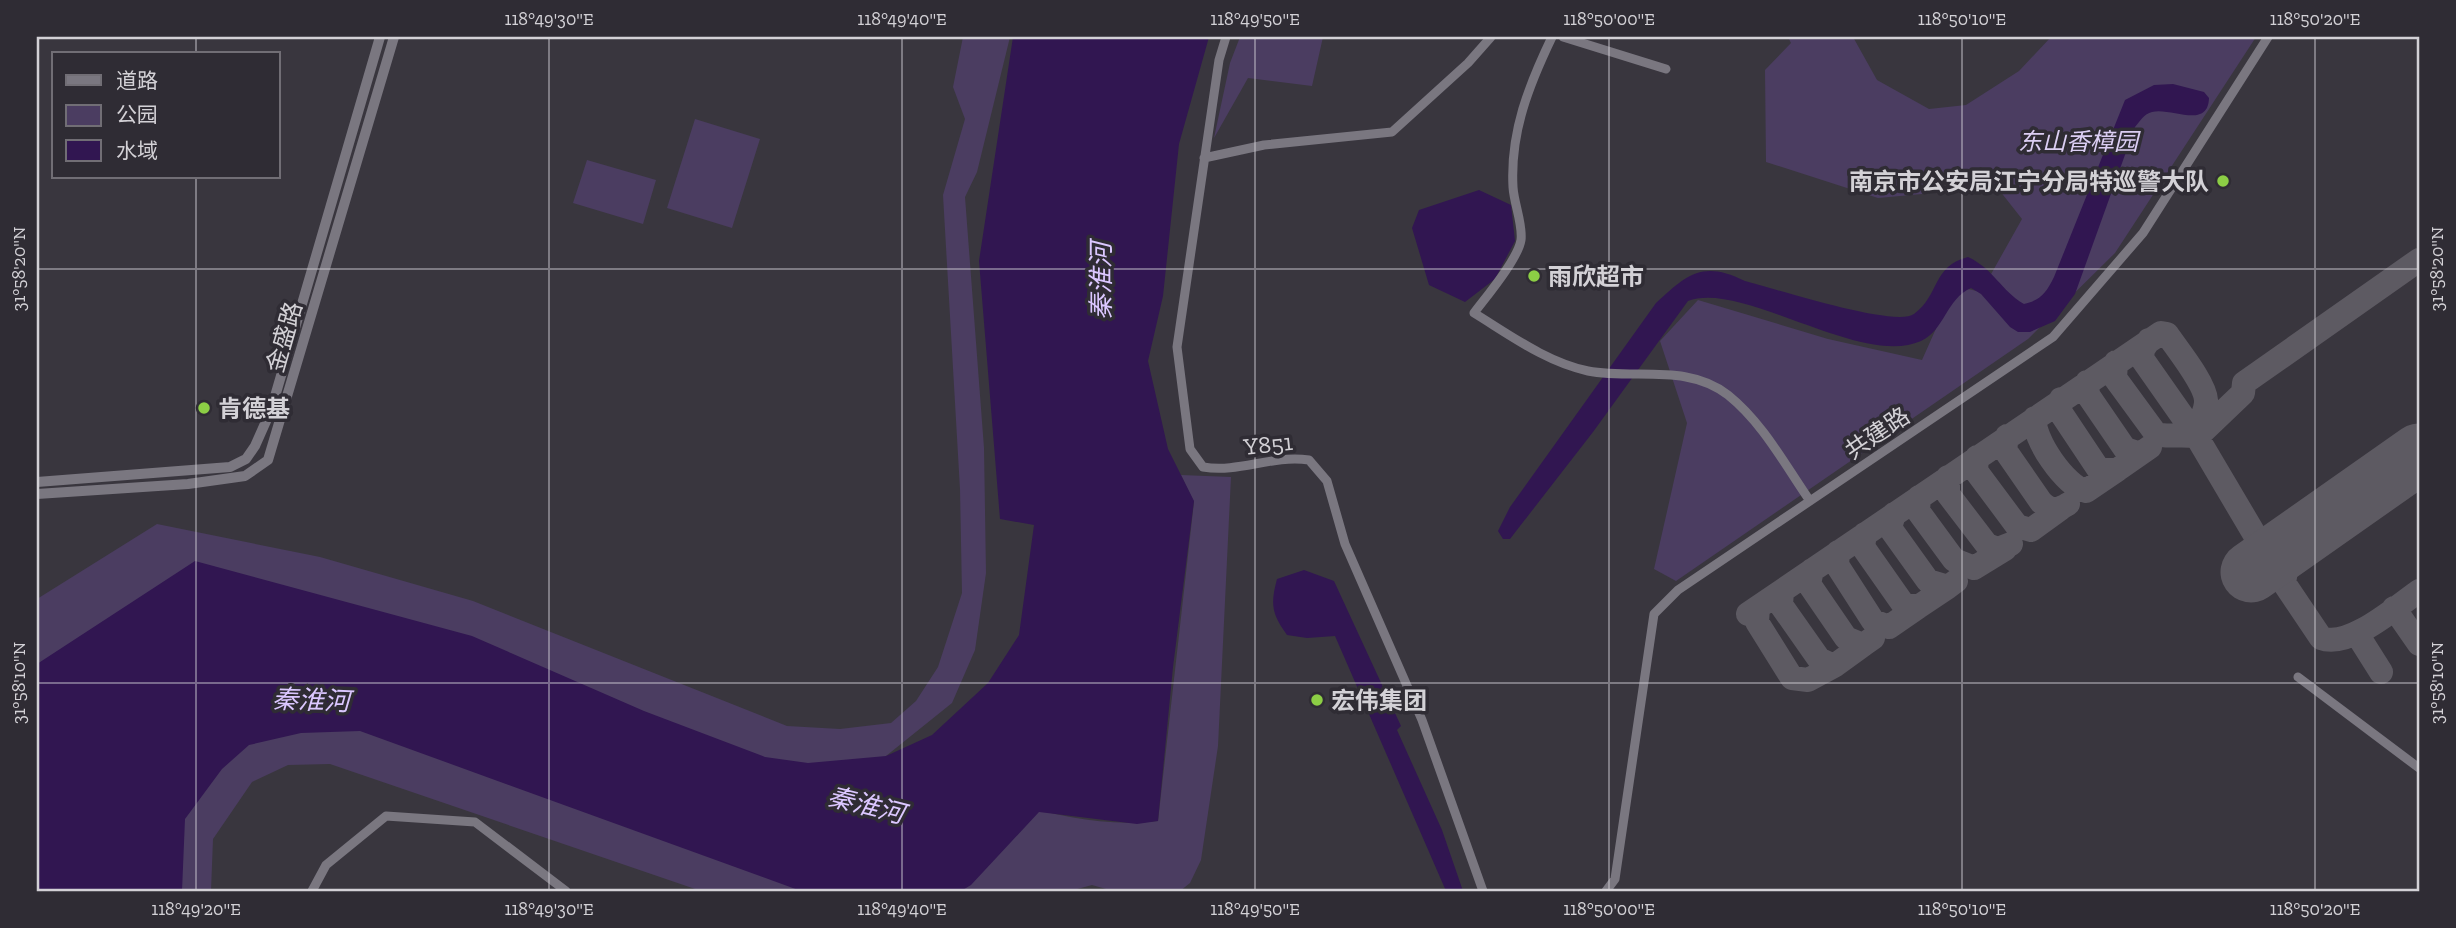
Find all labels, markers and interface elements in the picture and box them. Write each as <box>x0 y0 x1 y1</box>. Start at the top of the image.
text: 118°49'30"E <box>504 8 594 30</box>
text: 118°49'40"E <box>857 8 947 30</box>
text: 118°49'50"E <box>1210 8 1300 30</box>
text: 118°50'00"E <box>1563 8 1655 30</box>
text: 118°50'10"E <box>1918 8 2006 30</box>
text: 118°50'20"E <box>2270 8 2360 30</box>
legend <box>52 52 280 178</box>
text: 道路 <box>116 68 158 93</box>
text: 公园 <box>116 102 158 127</box>
park label: 东山香樟园 <box>2018 127 2141 156</box>
text: 水域 <box>116 138 158 163</box>
place label: 南京市公安局江宁分局特巡警大队 <box>1849 167 2209 196</box>
marker: 南京市公安局江宁分局特巡警大队 <box>2215 173 2231 189</box>
text: 31°58'20"N <box>8 227 30 311</box>
text: 31°58'20"N <box>2426 227 2448 311</box>
water label: 秦淮河 <box>1085 237 1117 320</box>
place label: 雨欣超市 <box>1548 262 1644 291</box>
marker: 雨欣超市 <box>1526 268 1542 284</box>
street label: 金盛路 <box>260 298 308 376</box>
place label: 肯德基 <box>218 394 290 423</box>
marker: 肯德基 <box>196 400 212 416</box>
street label: 共建路 <box>1839 401 1915 465</box>
street label: Y851 <box>1241 427 1294 461</box>
text: 31°58'10"N <box>8 642 30 724</box>
text: 31°58'10"N <box>2426 642 2448 724</box>
water label: 秦淮河 <box>271 683 356 718</box>
place label: 宏伟集团 <box>1331 686 1427 715</box>
marker: 宏伟集团 <box>1309 692 1325 708</box>
water label: 秦淮河 <box>824 780 913 831</box>
text: 118°49'20"E <box>151 898 241 920</box>
text: 118°49'30"E <box>504 898 594 920</box>
text: 118°49'40"E <box>857 898 947 920</box>
text: 118°49'50"E <box>1210 898 1300 920</box>
text: 118°50'00"E <box>1563 898 1655 920</box>
text: 118°50'10"E <box>1918 898 2006 920</box>
text: 118°50'20"E <box>2270 898 2360 920</box>

